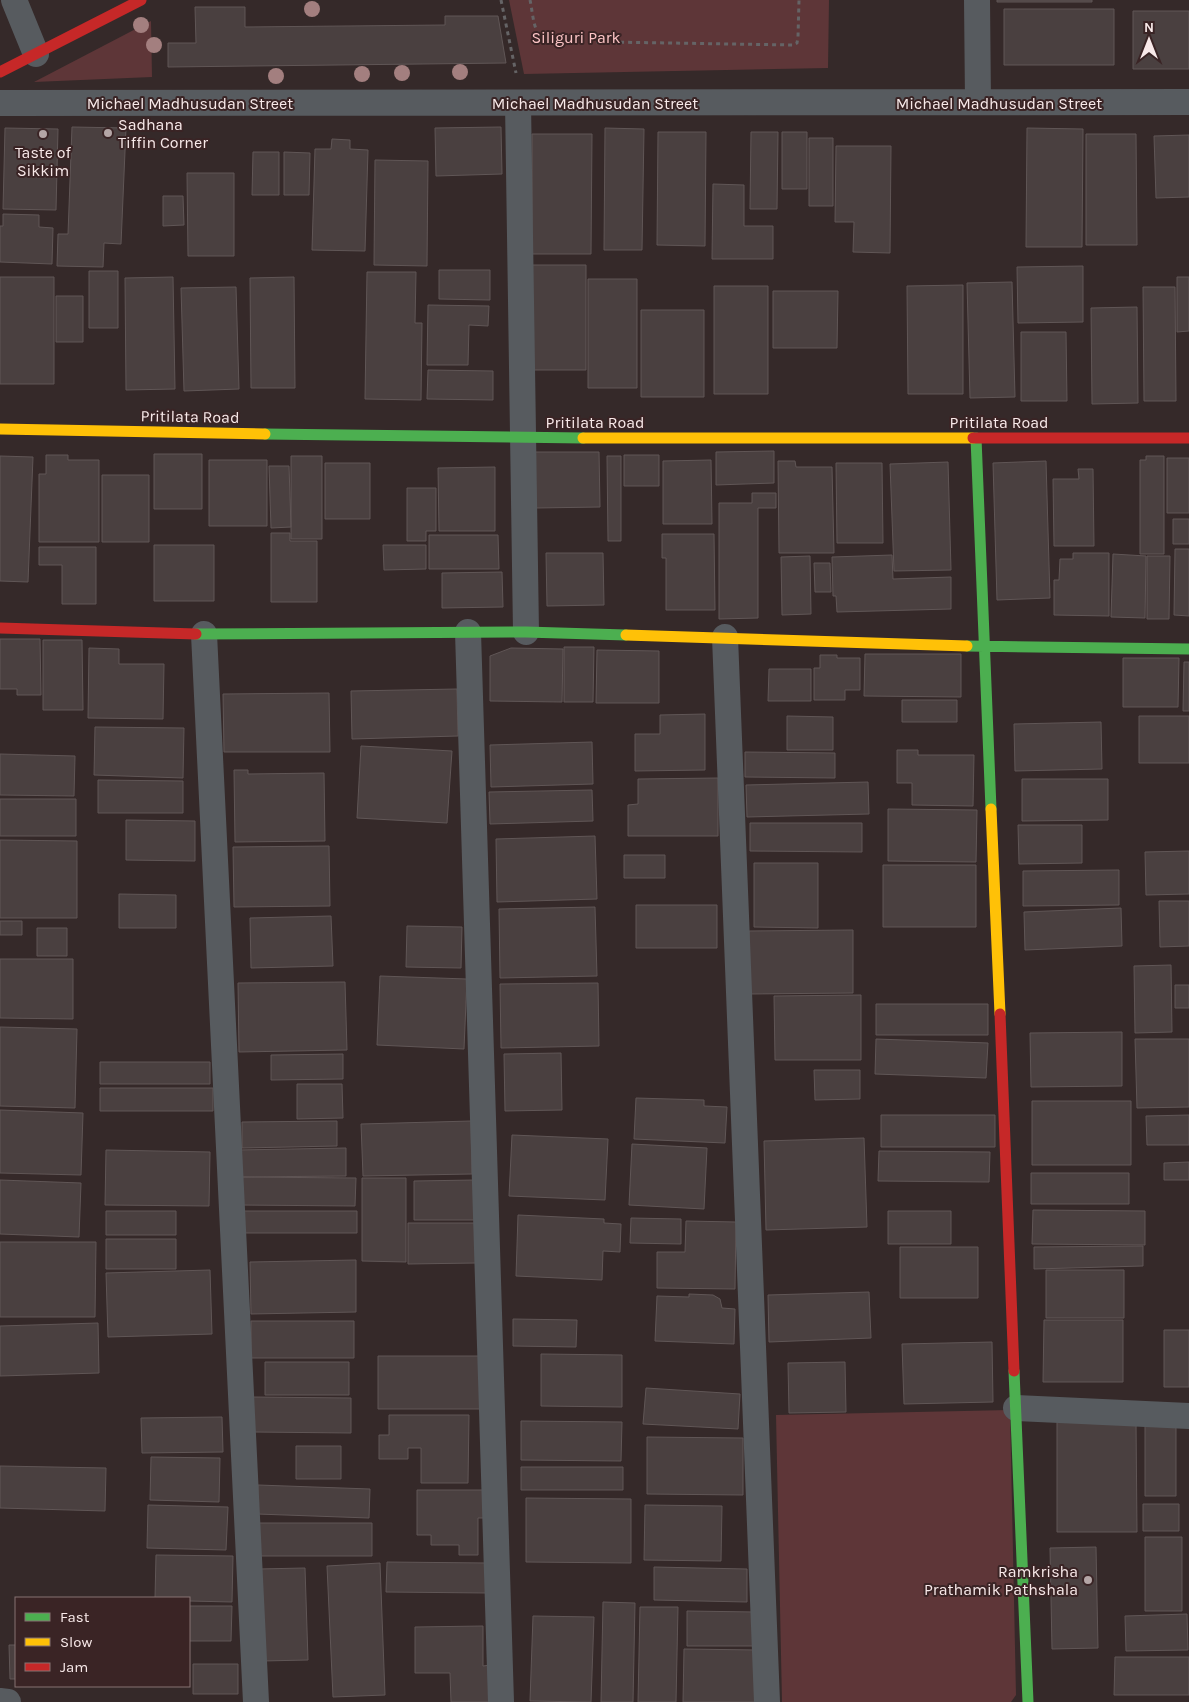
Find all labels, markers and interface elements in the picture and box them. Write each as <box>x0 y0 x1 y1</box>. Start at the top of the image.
north arrow <box>1124 15 1174 65</box>
text: N <box>1144 19 1154 36</box>
park label: Siliguri Park <box>531 28 621 47</box>
street label: Michael Madhusudan Street <box>87 94 293 113</box>
street label: Michael Madhusudan Street <box>492 94 698 113</box>
street label: Michael Madhusudan Street <box>896 94 1102 113</box>
place label: Sadhana Tiffin Corner <box>118 115 208 152</box>
marker: Sadhana Tiffin Corner <box>102 127 114 139</box>
marker: Taste of Sikkim <box>37 128 49 140</box>
place label: Taste of Sikkim <box>15 143 72 180</box>
street label: Pritilata Road <box>140 406 240 427</box>
street label: Pritilata Road <box>546 413 644 432</box>
street label: Pritilata Road <box>950 413 1048 432</box>
place label: Ramkrisha Prathamik Pathshala <box>924 1562 1078 1599</box>
marker: Ramkrisha Prathamik Pathshala <box>1082 1574 1094 1586</box>
legend <box>15 1597 190 1687</box>
text: Fast <box>60 1608 90 1626</box>
text: Slow <box>60 1633 92 1651</box>
text: Jam <box>60 1658 88 1676</box>

